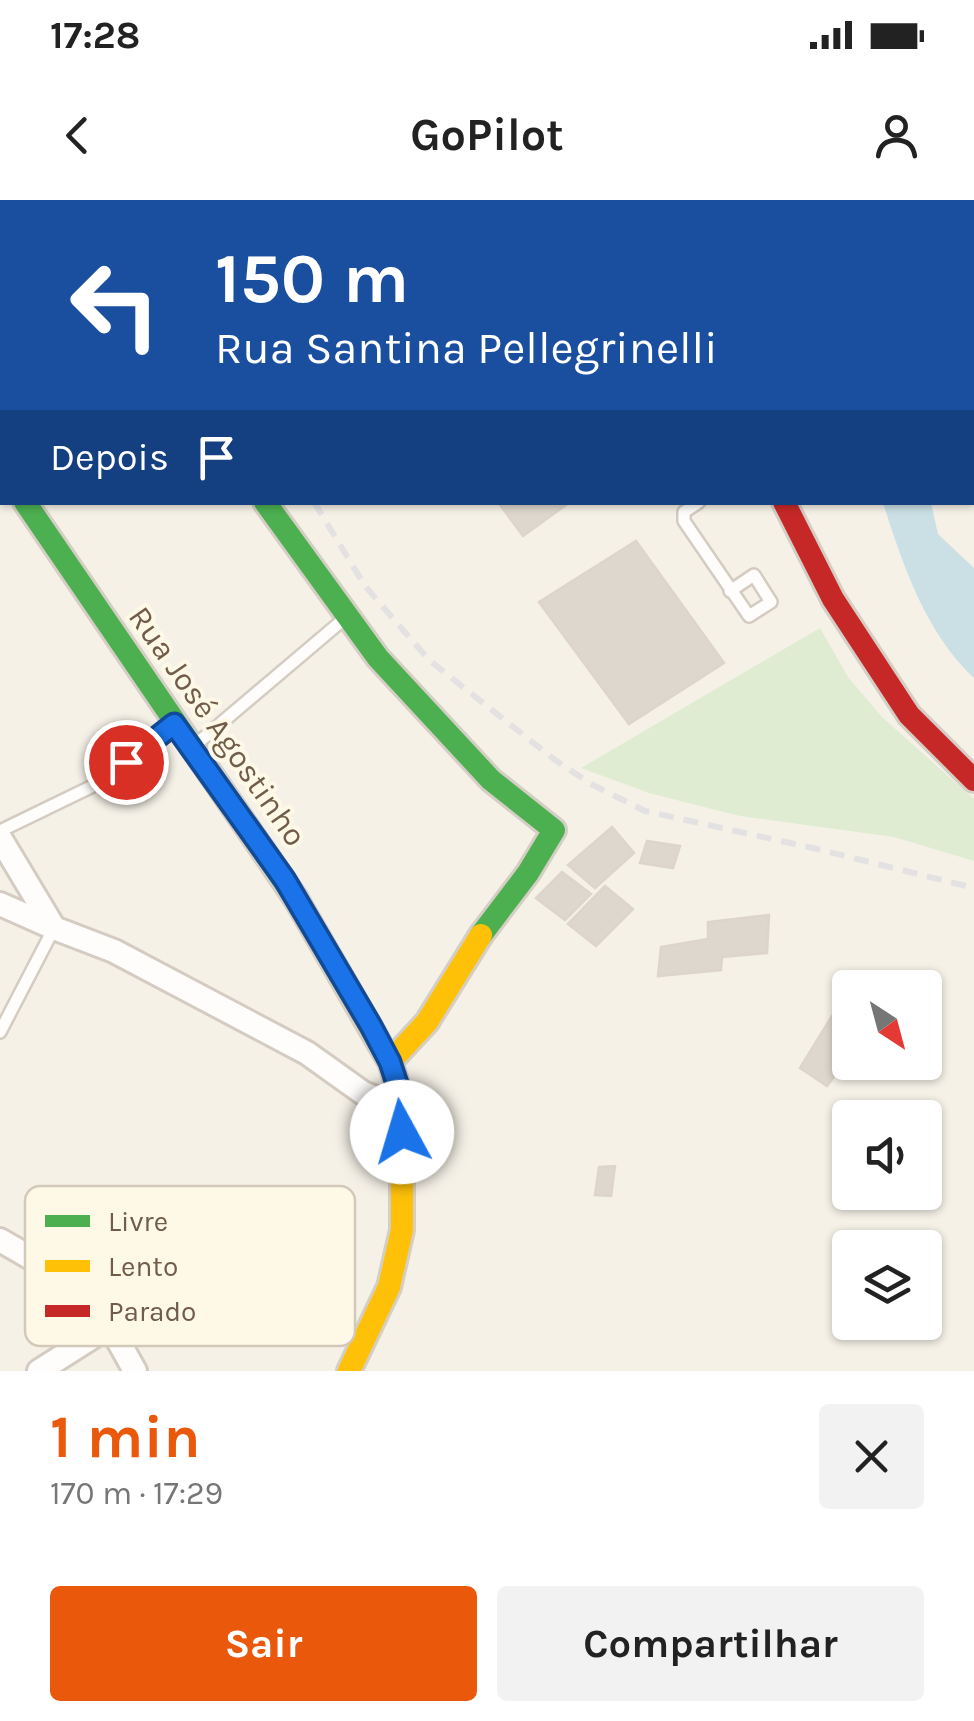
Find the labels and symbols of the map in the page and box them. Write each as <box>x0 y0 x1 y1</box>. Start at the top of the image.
street label: Rua José Agostinho <box>121 599 314 853</box>
pin <box>84 720 169 805</box>
north arrow <box>832 970 942 1080</box>
position arrow <box>350 1080 454 1184</box>
legend <box>25 1186 355 1346</box>
text: Livre <box>108 1205 168 1238</box>
text: Lento <box>108 1250 178 1283</box>
text: Parado <box>108 1295 196 1328</box>

